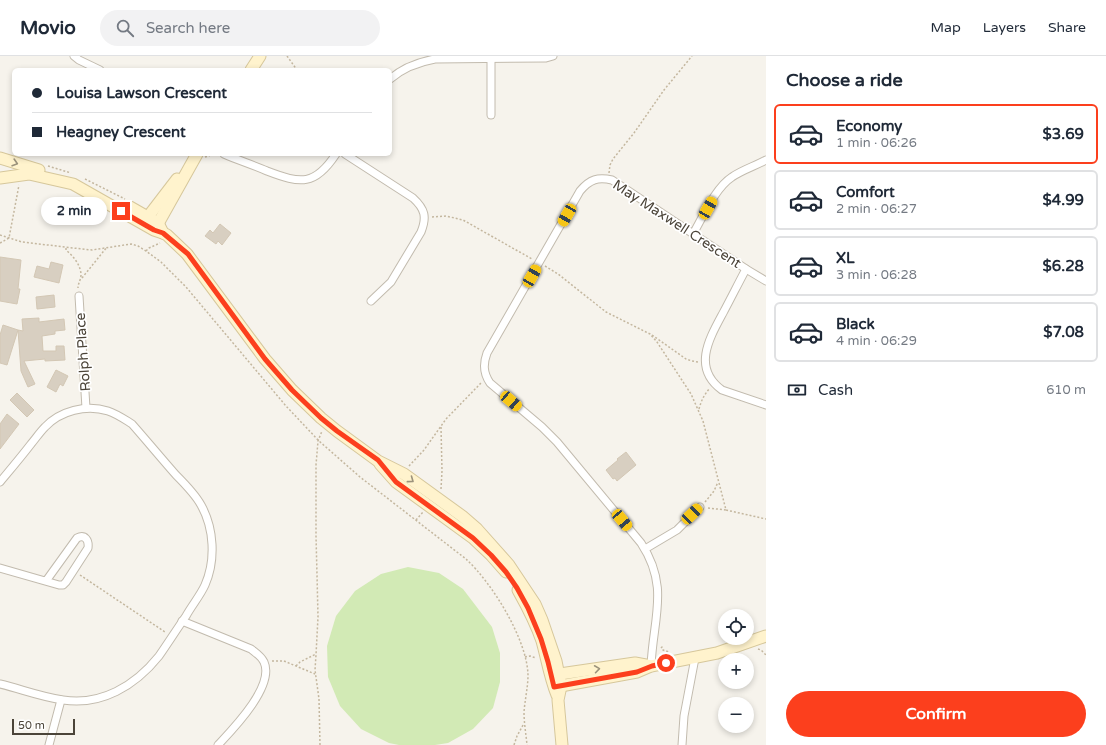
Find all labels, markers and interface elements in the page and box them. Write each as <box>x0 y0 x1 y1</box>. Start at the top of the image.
search box <box>100 10 380 46</box>
text: Movio <box>20 17 76 39</box>
icon: search <box>114 17 136 39</box>
text: Search here <box>146 19 230 37</box>
text: Map <box>931 19 961 36</box>
text: Layers <box>983 19 1026 36</box>
text: Share <box>1048 19 1086 36</box>
text: Choose a ride <box>786 69 903 91</box>
text: Louisa Lawson Crescent <box>56 84 227 102</box>
icon: car <box>788 116 824 152</box>
text: Economy <box>836 117 902 135</box>
text: Heagney Crescent <box>56 123 186 141</box>
text: $3.69 <box>1043 125 1084 143</box>
text: 1 min · 06:26 <box>836 135 917 151</box>
one-way arrow <box>11 158 18 167</box>
street label: May Maxwell Crescent <box>610 176 745 272</box>
icon: car <box>788 182 824 218</box>
text: Comfort <box>836 183 895 201</box>
text: $4.99 <box>1043 191 1084 209</box>
car <box>697 195 719 221</box>
callout: 2 min <box>41 197 107 225</box>
text: 2 min · 06:27 <box>836 201 917 217</box>
route end <box>112 202 130 220</box>
car <box>556 202 578 228</box>
text: 2 min <box>57 203 91 219</box>
icon: car <box>788 248 824 284</box>
text: XL <box>836 249 855 267</box>
text: $6.28 <box>1043 257 1084 275</box>
car <box>521 263 543 289</box>
text: 3 min · 06:28 <box>836 267 917 283</box>
street label: Rolph Place <box>72 312 94 392</box>
icon: car <box>788 314 824 350</box>
text: Black <box>836 315 875 333</box>
text: $7.08 <box>1043 323 1084 341</box>
text: 4 min · 06:29 <box>836 333 917 349</box>
icon: cash <box>786 379 808 401</box>
text: Cash <box>818 381 853 399</box>
text: 610 m <box>1046 382 1086 398</box>
car <box>498 389 524 413</box>
one-way arrow <box>407 475 414 482</box>
car <box>679 501 705 527</box>
car <box>610 507 634 533</box>
map controls <box>718 609 754 733</box>
button: locate <box>718 609 754 645</box>
button: + <box>718 653 754 689</box>
route start <box>657 654 675 672</box>
one-way arrow <box>594 665 600 674</box>
button: Confirm <box>786 691 1086 737</box>
button: − <box>718 697 754 733</box>
scale bar <box>12 717 75 736</box>
text: 50 m <box>18 719 45 732</box>

